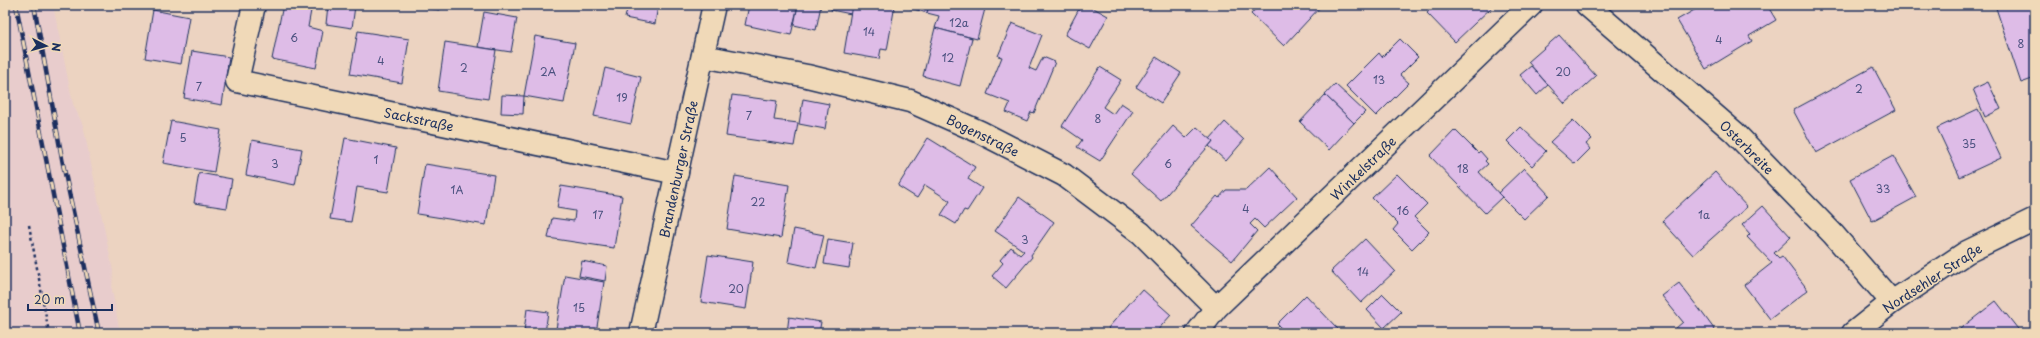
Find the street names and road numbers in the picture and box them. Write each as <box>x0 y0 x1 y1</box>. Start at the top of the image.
street label: Brandenburger Straße <box>654 98 702 240</box>
street label: Sackstraße <box>382 102 456 136</box>
street label: Bogenstraße <box>943 109 1023 161</box>
street label: Osterbreite <box>1716 116 1778 178</box>
street label: Winkelstraße <box>1326 132 1400 204</box>
street label: Nordsehler Straße <box>1879 239 1985 317</box>

